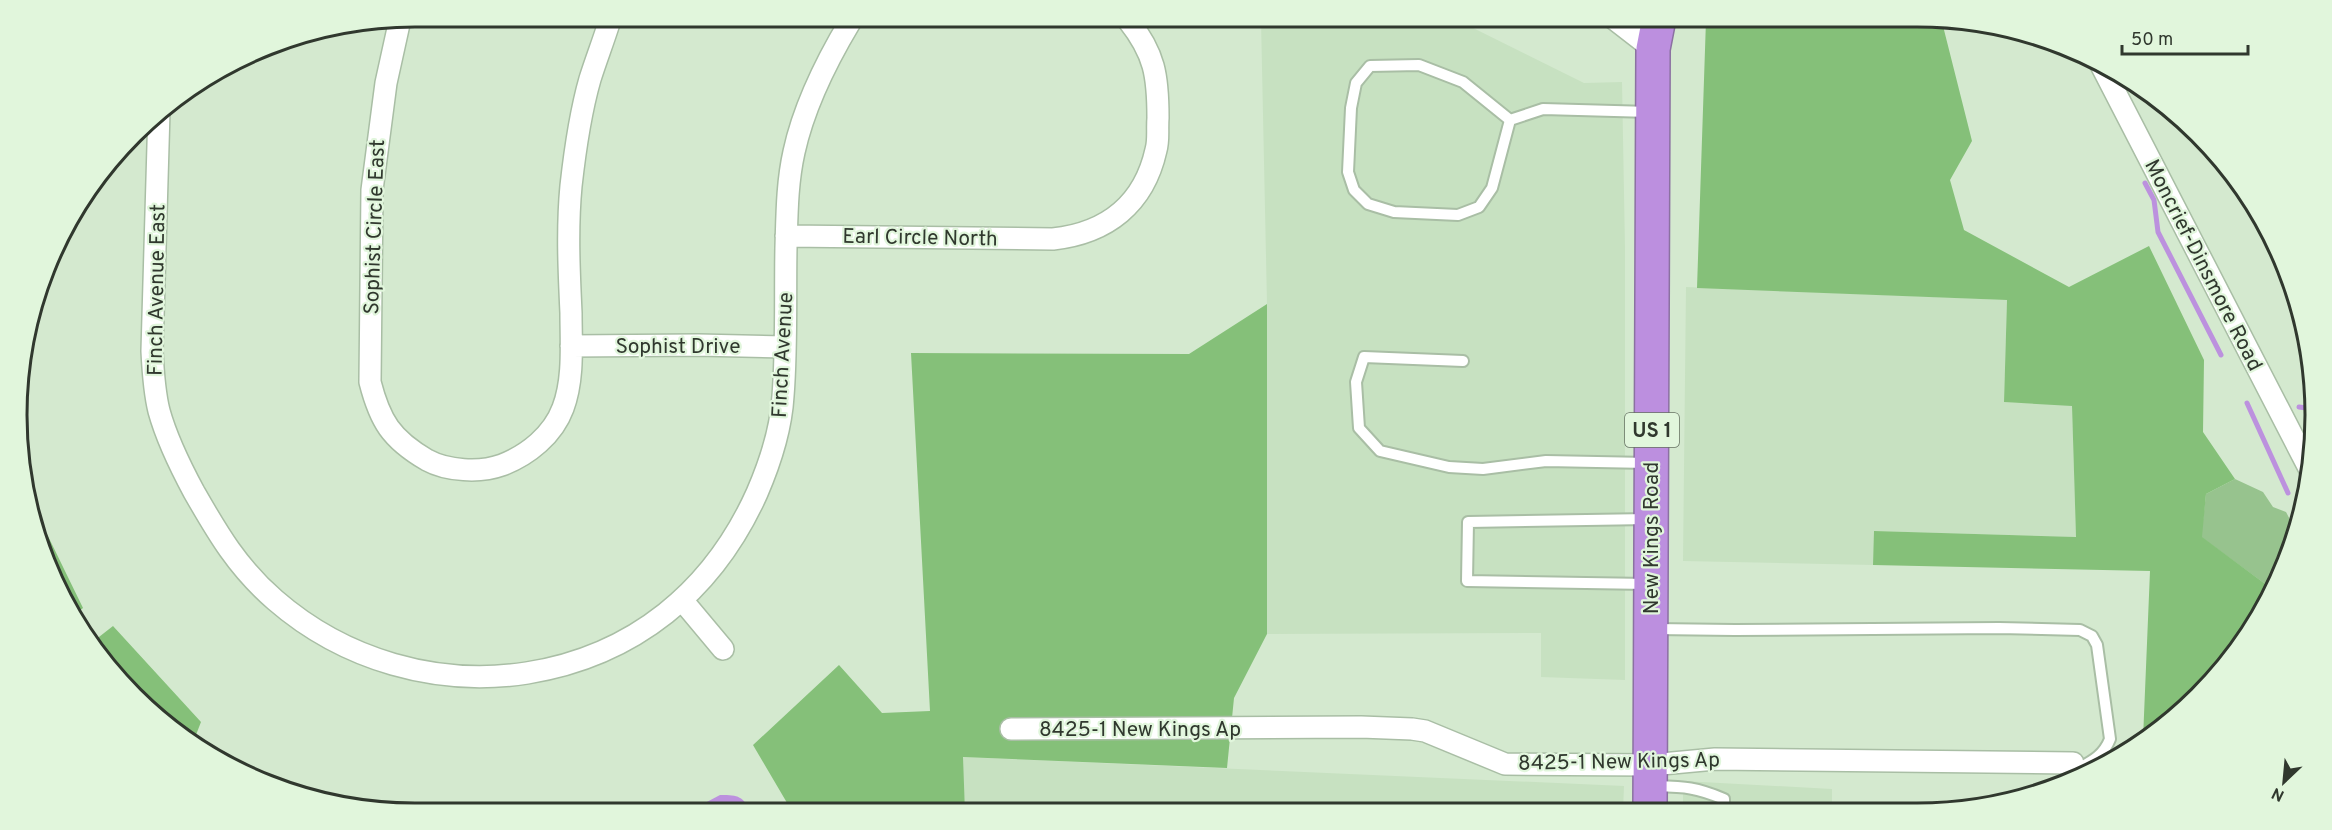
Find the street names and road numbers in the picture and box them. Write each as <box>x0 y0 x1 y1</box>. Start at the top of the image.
street label: Sophist Circle East <box>359 139 392 315</box>
street label: Moncrief-Dinsmore Road <box>2137 155 2268 376</box>
street label: Finch Avenue East <box>143 204 172 376</box>
street label: Earl Circle North <box>842 224 998 253</box>
street label: Finch Avenue <box>767 292 800 419</box>
street label: Sophist Drive <box>615 334 741 361</box>
road number: US 1 <box>1625 413 1679 447</box>
street label: New Kings Road <box>1639 462 1666 614</box>
street label: 8425-1 New Kings Ap <box>1039 717 1241 744</box>
street label: 8425-1 New Kings Ap <box>1518 747 1720 778</box>

